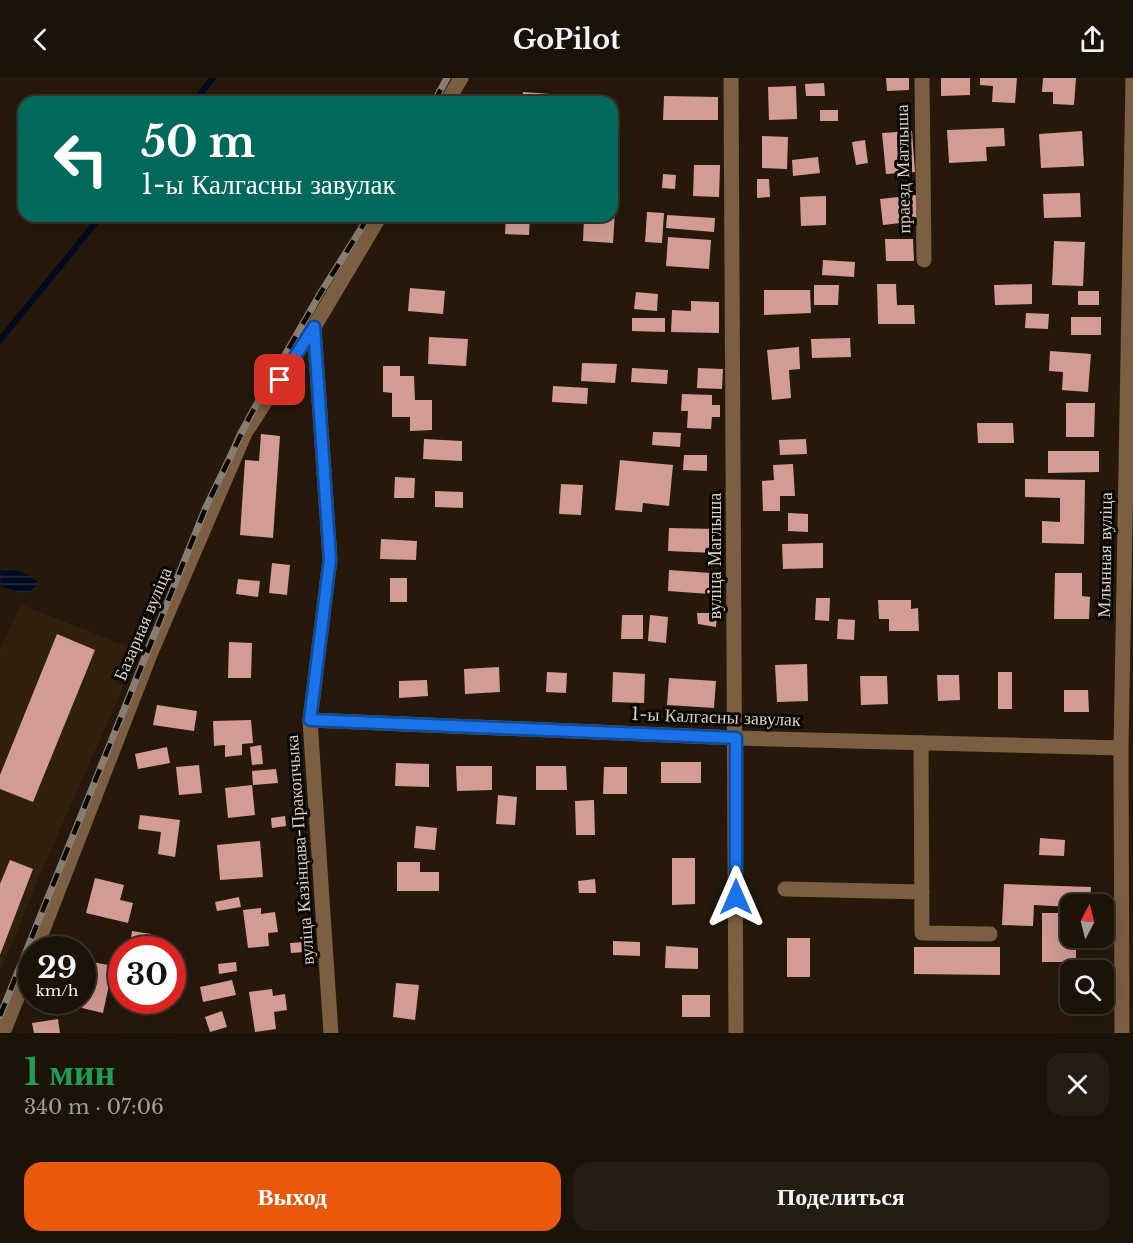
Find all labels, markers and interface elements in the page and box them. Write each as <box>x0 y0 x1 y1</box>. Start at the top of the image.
icon: back <box>24 23 57 56</box>
text: GoPilot <box>513 23 620 56</box>
icon: share <box>1076 23 1109 56</box>
street label: праезд Маглыша <box>891 104 915 234</box>
text: 50 m <box>141 116 255 168</box>
icon: left <box>42 120 120 198</box>
text: 1-ы Калгасны завулак <box>141 168 396 201</box>
pin <box>254 354 305 405</box>
icon: arrive <box>263 363 296 396</box>
street label: Млынная вуліца <box>1093 492 1117 618</box>
street label: вуліца Маглыша <box>704 493 726 619</box>
street label: Базарная вуліца <box>109 564 177 684</box>
street label: 1-ы Калгасны завулак <box>631 703 801 731</box>
street label: вуліца Казінцава-Пракопчыка <box>281 734 319 966</box>
position arrow <box>704 865 768 929</box>
north arrow <box>1060 894 1114 948</box>
map controls <box>1060 894 1114 1014</box>
speed limit sign: 30 <box>108 936 186 1014</box>
text: 29 <box>37 949 77 986</box>
button: search <box>1060 960 1114 1014</box>
text: km/h <box>36 981 78 1000</box>
text: 1 мин <box>24 1050 115 1095</box>
button: close <box>1046 1053 1109 1116</box>
text: 340 m · 07:06 <box>24 1095 164 1119</box>
button: Выход <box>24 1162 561 1231</box>
button: Поделиться <box>573 1162 1109 1231</box>

